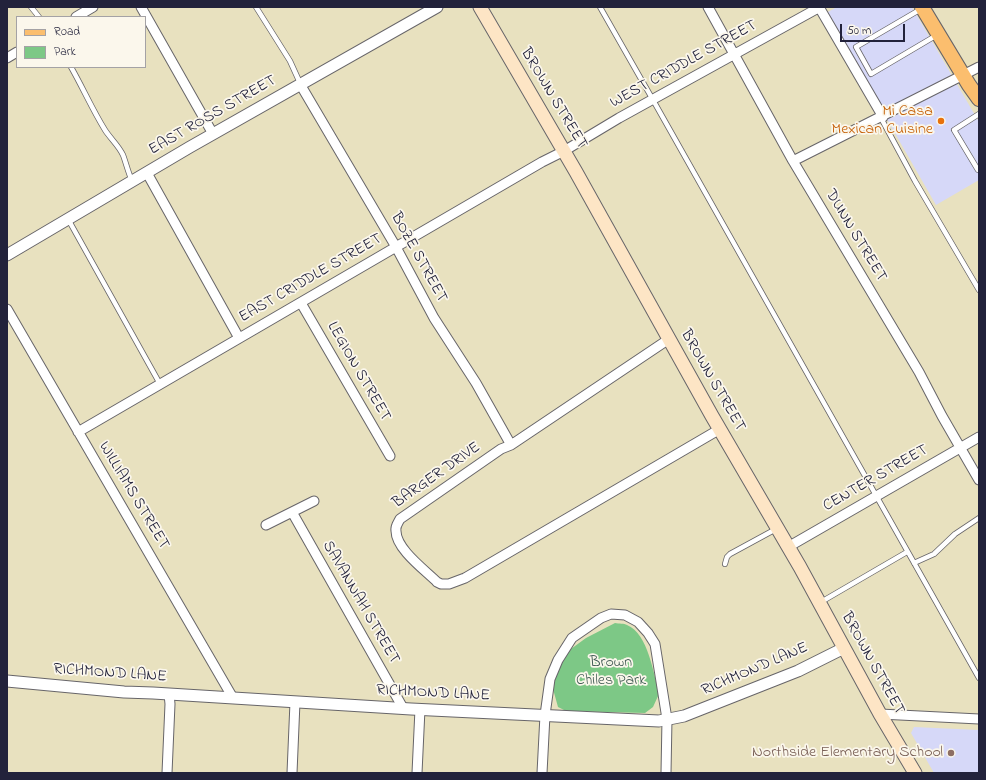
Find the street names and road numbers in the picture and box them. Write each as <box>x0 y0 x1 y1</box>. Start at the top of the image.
street label: WEST CRIDDLE STREET <box>607 17 761 113</box>
street label: BROWN STREET <box>515 45 591 153</box>
street label: EAST ROSS STREET <box>146 72 280 160</box>
street label: DUNN STREET <box>820 186 890 286</box>
street label: BOZE STREET <box>385 210 451 306</box>
street label: EAST CRIDDLE STREET <box>236 230 386 328</box>
street label: LEGION STREET <box>322 319 394 425</box>
street label: BROWN STREET <box>675 327 749 435</box>
street label: WILLIAMS STREET <box>93 439 173 553</box>
street label: BARGER DRIVE <box>389 439 485 513</box>
street label: CENTER STREET <box>820 441 932 517</box>
street label: SAVANNAH STREET <box>317 538 403 668</box>
street label: BROWN STREET <box>836 609 908 719</box>
street label: RICHMOND LANE <box>699 639 811 701</box>
street label: RICHMOND LANE <box>53 660 167 688</box>
street label: RICHMOND LANE <box>376 681 490 707</box>

